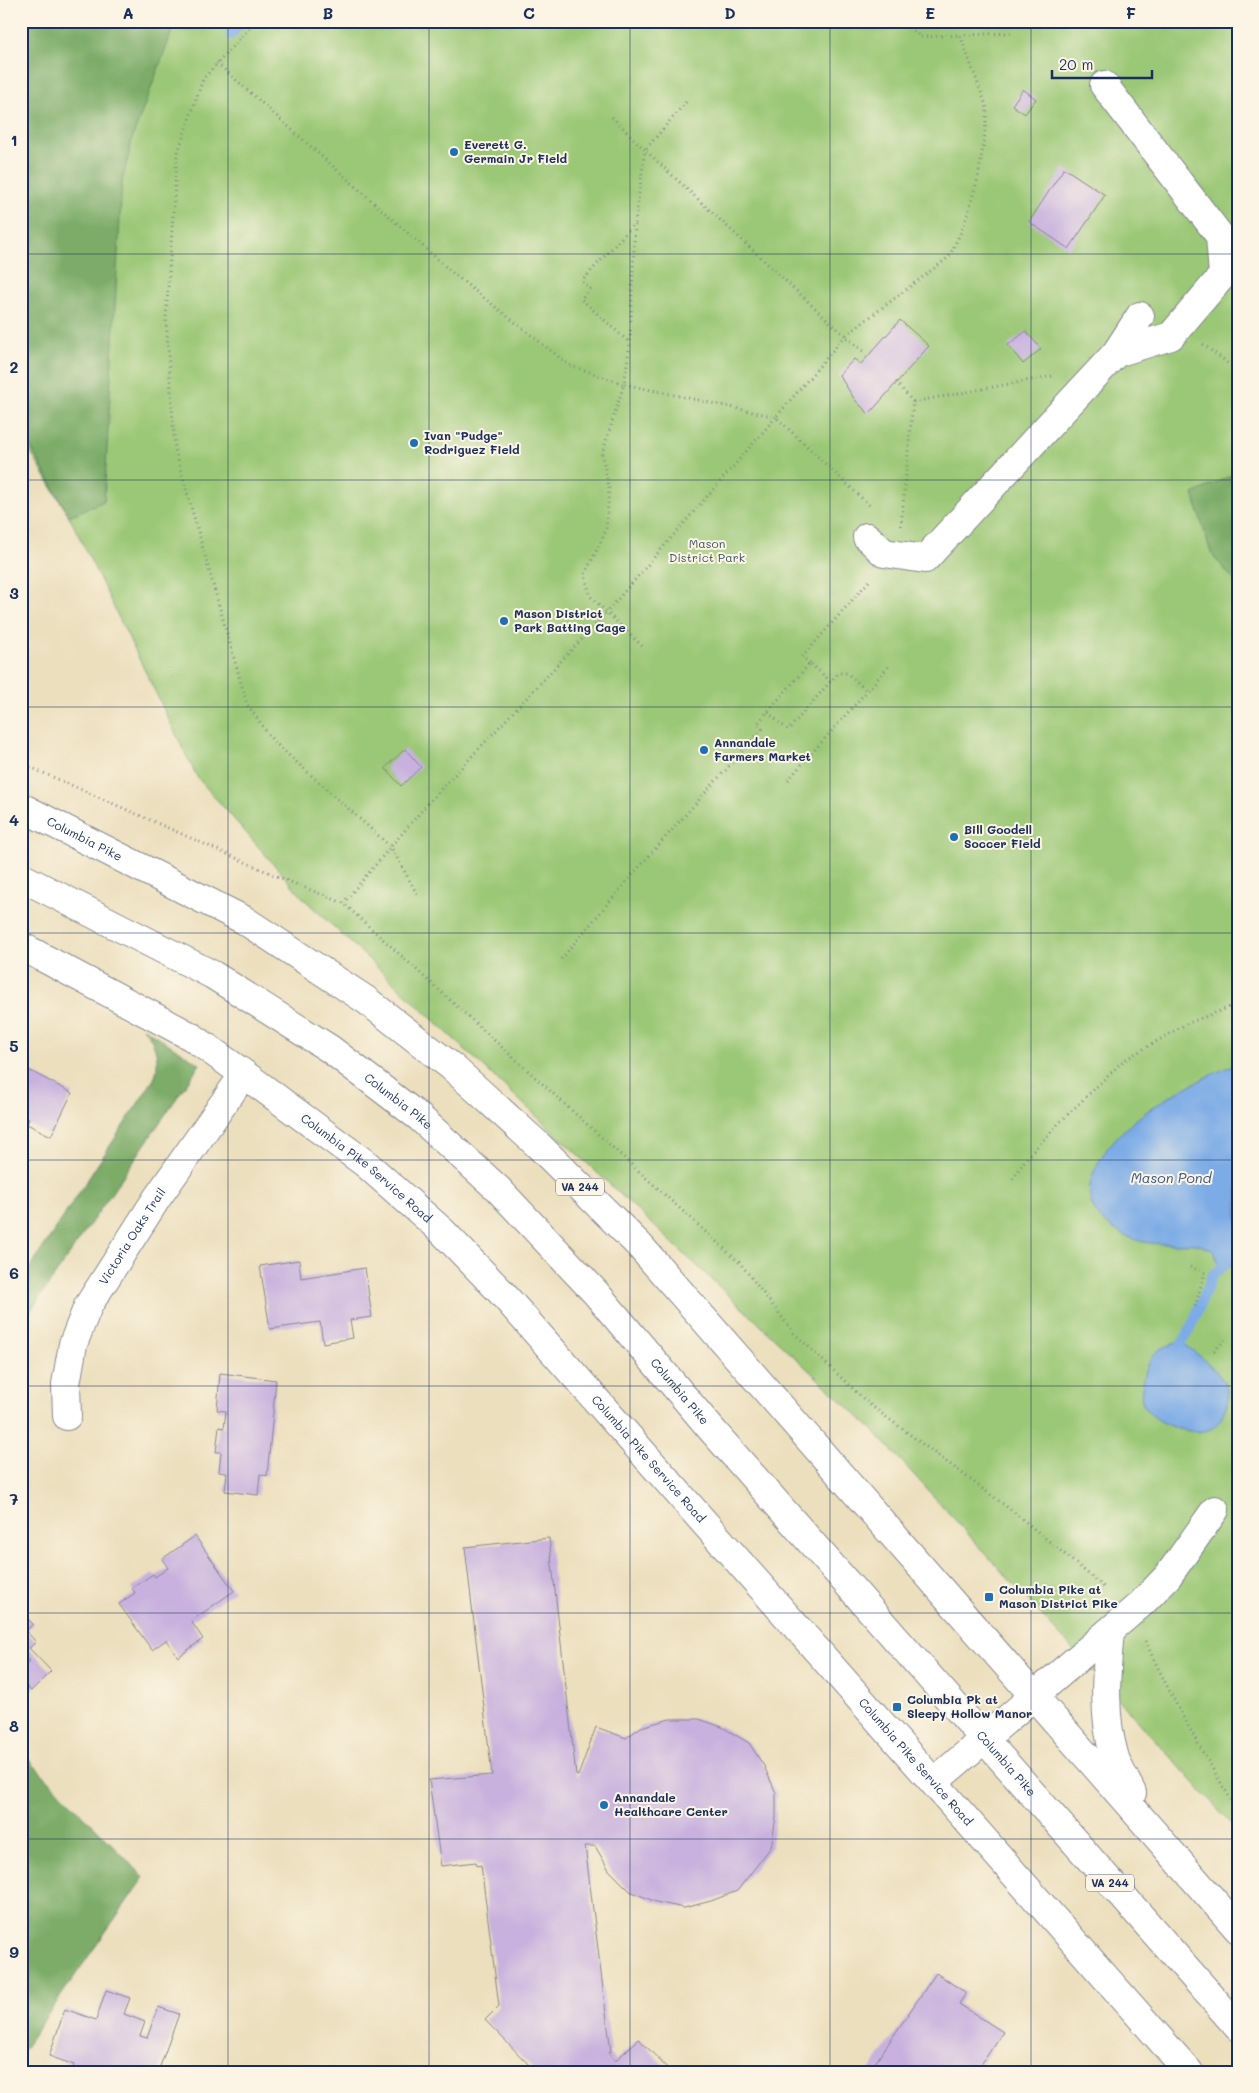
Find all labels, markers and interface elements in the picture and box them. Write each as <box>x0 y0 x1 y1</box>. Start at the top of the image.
text: A <box>122 2 134 23</box>
text: B <box>323 2 333 23</box>
text: C <box>523 2 535 23</box>
text: D <box>724 2 736 23</box>
text: E <box>925 2 935 23</box>
text: F <box>1126 2 1136 23</box>
scale bar <box>1052 48 1152 80</box>
text: 20 m <box>1059 54 1093 74</box>
text: 1 <box>10 129 18 150</box>
place label: Everett G. Germain Jr Field <box>464 136 567 166</box>
marker: Everett G. Germain Jr Field <box>448 146 460 158</box>
text: 2 <box>10 356 19 377</box>
place label: Ivan "Pudge" Rodriguez Field <box>424 427 520 457</box>
marker: Ivan "Pudge" Rodriguez Field <box>408 437 420 449</box>
park label: Mason District Park <box>669 535 745 565</box>
text: 3 <box>9 582 19 603</box>
place label: Mason District Park Batting Cage <box>514 605 626 635</box>
marker: Mason District Park Batting Cage <box>498 615 510 627</box>
place label: Annandale Farmers Market <box>714 734 811 764</box>
marker: Annandale Farmers Market <box>698 744 710 756</box>
text: 4 <box>9 809 19 830</box>
street label: Columbia Pike <box>44 812 125 864</box>
place label: Bill Goodell Soccer Field <box>964 821 1041 851</box>
marker: Bill Goodell Soccer Field <box>948 831 960 843</box>
text: 5 <box>9 1035 19 1056</box>
street label: Columbia Pike <box>361 1069 436 1132</box>
street label: Columbia Pike Service Road <box>298 1110 436 1226</box>
water label: Mason Pond <box>1131 1168 1212 1187</box>
road number: VA 244 <box>556 1178 604 1196</box>
street label: Victoria Oaks Trail <box>95 1184 169 1287</box>
text: 6 <box>9 1262 19 1283</box>
street label: Columbia Pike <box>647 1354 713 1428</box>
street label: Columbia Pike Service Road <box>589 1391 710 1526</box>
text: 7 <box>10 1488 19 1509</box>
place label: Columbia Pike at Mason District Pike <box>999 1581 1118 1611</box>
marker: Columbia Pike at Mason District Pike <box>983 1591 995 1603</box>
place label: Columbia Pk at Sleepy Hollow Manor <box>907 1691 1032 1721</box>
street label: Columbia Pike Service Road <box>856 1694 977 1829</box>
marker: Columbia Pk at Sleepy Hollow Manor <box>891 1701 903 1713</box>
text: 8 <box>9 1715 19 1736</box>
street label: Columbia Pike <box>973 1727 1040 1799</box>
place label: Annandale Healthcare Center <box>614 1789 728 1819</box>
marker: Annandale Healthcare Center <box>598 1799 610 1811</box>
road number: VA 244 <box>1086 1875 1134 1892</box>
text: 9 <box>9 1941 19 1962</box>

